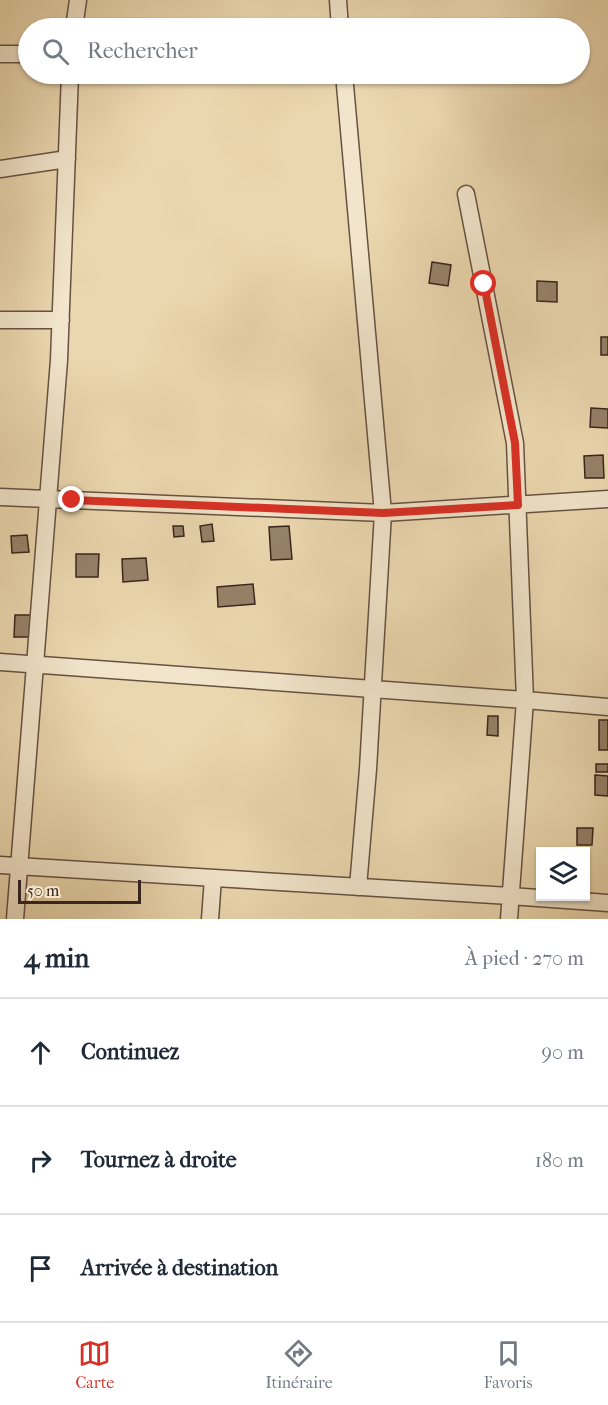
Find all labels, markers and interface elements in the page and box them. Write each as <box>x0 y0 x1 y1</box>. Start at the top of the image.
search box <box>18 18 590 84</box>
icon: search <box>39 35 72 68</box>
text: Rechercher <box>87 38 198 64</box>
route start <box>470 270 496 296</box>
route end <box>58 486 84 512</box>
map controls <box>536 847 590 901</box>
button: layers <box>536 847 590 901</box>
scale bar <box>18 877 141 904</box>
text: 50 m <box>27 881 59 900</box>
text: 4 min <box>24 943 89 974</box>
text: À pied · 270 m <box>465 947 584 970</box>
icon: ahead <box>24 1036 57 1069</box>
text: Continuez <box>81 1039 179 1065</box>
text: 90 m <box>542 1041 584 1064</box>
icon: right <box>24 1144 57 1177</box>
text: Tournez à droite <box>81 1147 237 1173</box>
text: 180 m <box>535 1149 584 1172</box>
icon: arrive <box>24 1252 57 1285</box>
text: Arrivée à destination <box>81 1255 278 1281</box>
tab: Carte <box>76 1337 114 1392</box>
tab: Itinéraire <box>265 1337 333 1392</box>
tab: Favoris <box>484 1337 532 1392</box>

